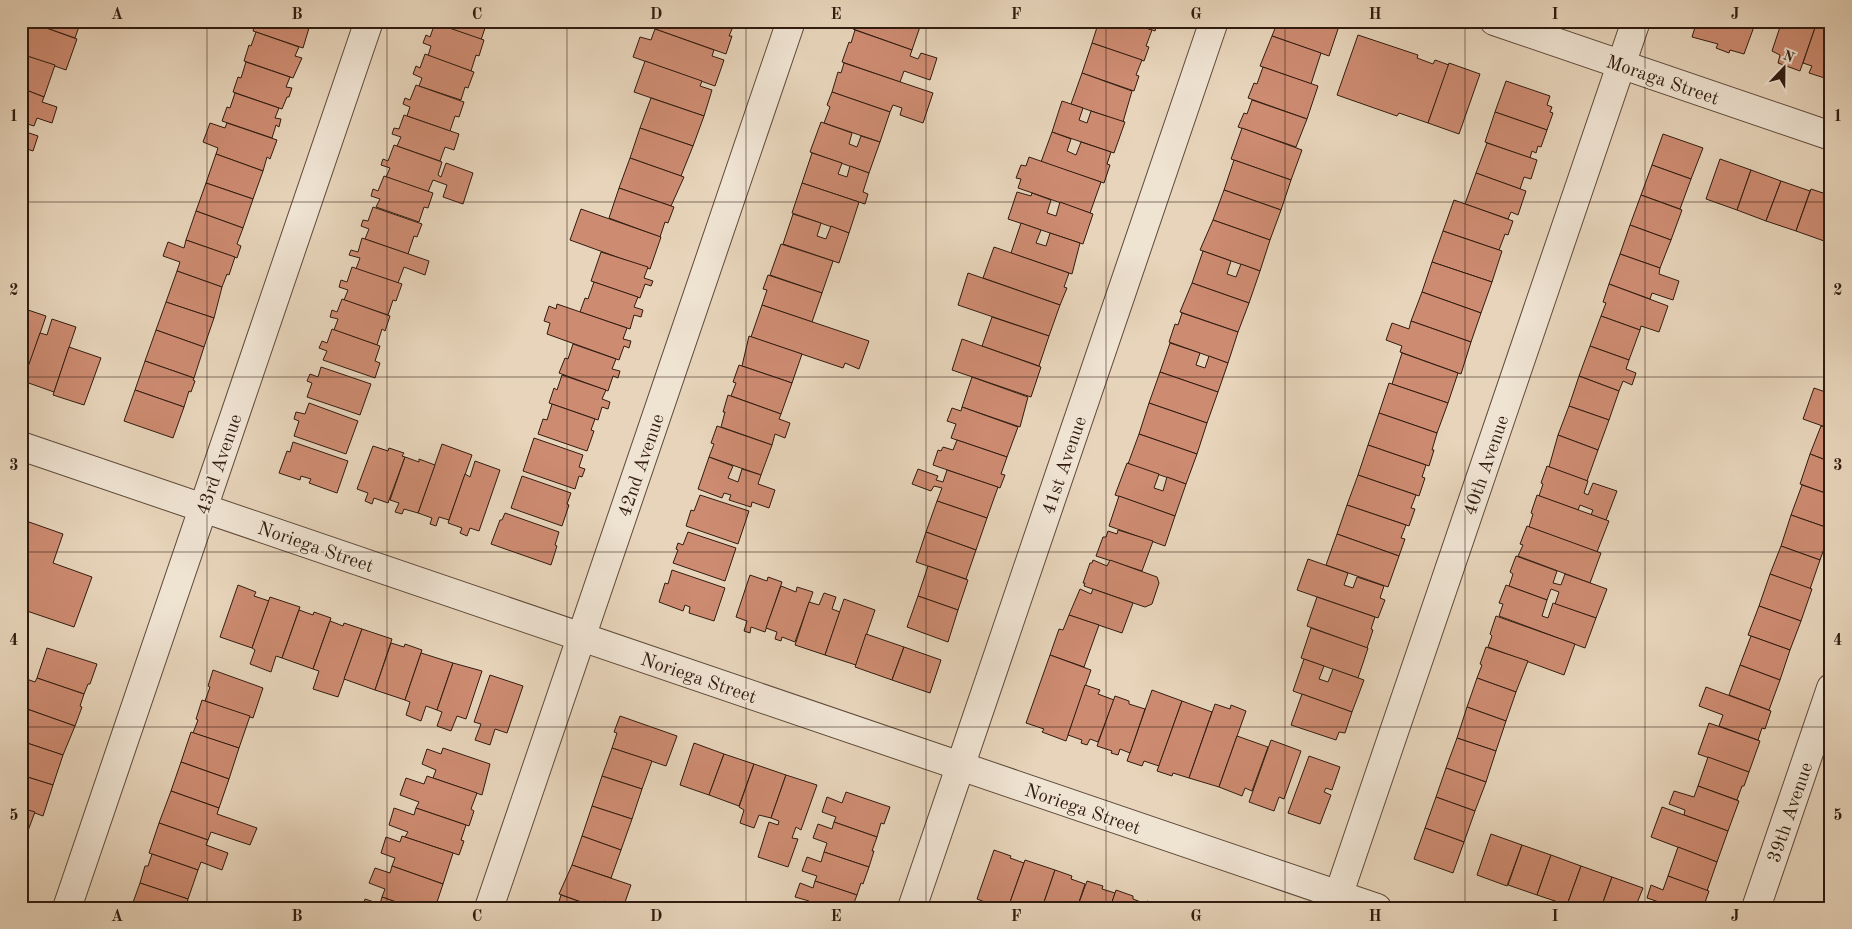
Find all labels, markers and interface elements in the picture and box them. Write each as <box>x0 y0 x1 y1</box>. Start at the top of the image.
text: A <box>111 7 123 23</box>
text: B <box>291 7 303 23</box>
text: C <box>472 7 482 23</box>
text: D <box>650 7 662 23</box>
text: E <box>830 7 842 23</box>
text: F <box>1011 7 1022 23</box>
text: G <box>1190 7 1202 23</box>
text: H <box>1368 7 1382 23</box>
text: I <box>1551 7 1559 23</box>
text: J <box>1731 7 1740 23</box>
north arrow <box>1760 42 1810 92</box>
text: N <box>1781 48 1796 65</box>
street label: Moraga Street <box>1603 53 1721 110</box>
text: 1 <box>9 109 19 125</box>
text: 1 <box>1833 109 1843 125</box>
text: 2 <box>9 283 19 299</box>
text: 2 <box>1833 283 1843 299</box>
street label: 43rd Avenue <box>194 412 247 518</box>
street label: 42nd Avenue <box>616 412 669 520</box>
street label: 40th Avenue <box>1461 413 1513 518</box>
street label: 41st Avenue <box>1040 414 1091 517</box>
text: 3 <box>9 458 19 474</box>
text: 3 <box>1833 458 1843 474</box>
street label: Noriega Street <box>255 520 375 577</box>
text: 4 <box>9 633 19 649</box>
text: 4 <box>1833 633 1843 649</box>
street label: Noriega Street <box>638 651 758 708</box>
street label: 39th Avenue <box>1765 760 1817 865</box>
street label: Noriega Street <box>1022 782 1142 839</box>
text: 5 <box>9 808 19 824</box>
text: 5 <box>1833 808 1843 824</box>
text: A <box>111 909 123 925</box>
text: B <box>291 909 303 925</box>
text: C <box>472 909 482 925</box>
text: D <box>650 909 662 925</box>
text: E <box>830 909 842 925</box>
text: F <box>1011 909 1022 925</box>
text: G <box>1190 909 1202 925</box>
text: H <box>1368 909 1382 925</box>
text: I <box>1551 909 1559 925</box>
text: J <box>1731 909 1740 925</box>

